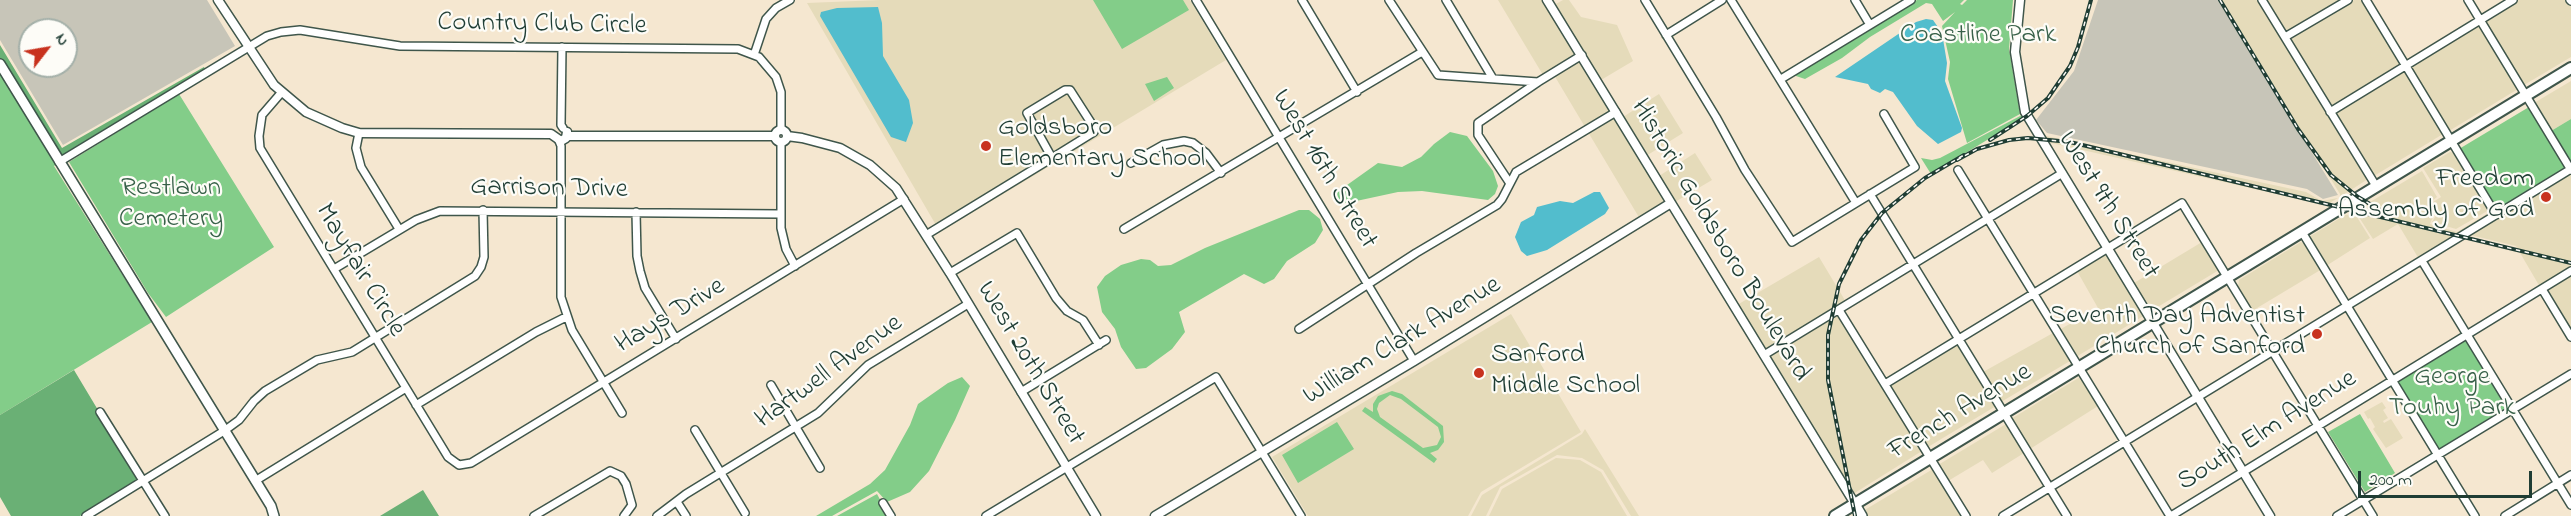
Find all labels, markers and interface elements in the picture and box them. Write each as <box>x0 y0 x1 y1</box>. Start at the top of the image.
street label: Country Club Circle <box>437 8 647 44</box>
north arrow <box>18 18 78 78</box>
park label: Coastline Park <box>1900 21 2056 53</box>
text: N <box>49 29 75 51</box>
street label: West 16th Street <box>1263 85 1383 255</box>
street label: Historic Goldsboro Boulevard <box>1622 94 1816 388</box>
place label: Goldsboro Elementary School <box>998 114 1205 177</box>
street label: West 9th Street <box>2049 126 2165 286</box>
marker: Goldsboro Elementary School <box>979 139 993 153</box>
place label: Freedom Assembly of God <box>2338 165 2534 228</box>
street label: Garrison Drive <box>470 172 628 208</box>
park label: Restlawn Cemetery <box>119 174 223 237</box>
marker: Freedom Assembly of God <box>2539 190 2553 204</box>
street label: Mayfair Circle <box>307 198 411 344</box>
street label: William Clark Avenue <box>1298 270 1508 414</box>
street label: Hays Drive <box>610 272 732 362</box>
street label: West 20th Street <box>968 277 1090 451</box>
place label: Seventh Day Adventist Church of Sanford <box>2049 302 2305 365</box>
street label: Hartwell Avenue <box>750 309 910 437</box>
marker: Seventh Day Adventist Church of Sanford <box>2310 327 2324 341</box>
place label: Sanford Middle School <box>1491 341 1640 404</box>
street label: French Avenue <box>1883 358 2039 468</box>
park label: George Touhy Park <box>2388 363 2516 426</box>
street label: South Elm Avenue <box>2173 364 2363 500</box>
marker: Sanford Middle School <box>1472 366 1486 380</box>
scale bar <box>2361 459 2535 497</box>
text: 200 m <box>2369 468 2412 494</box>

